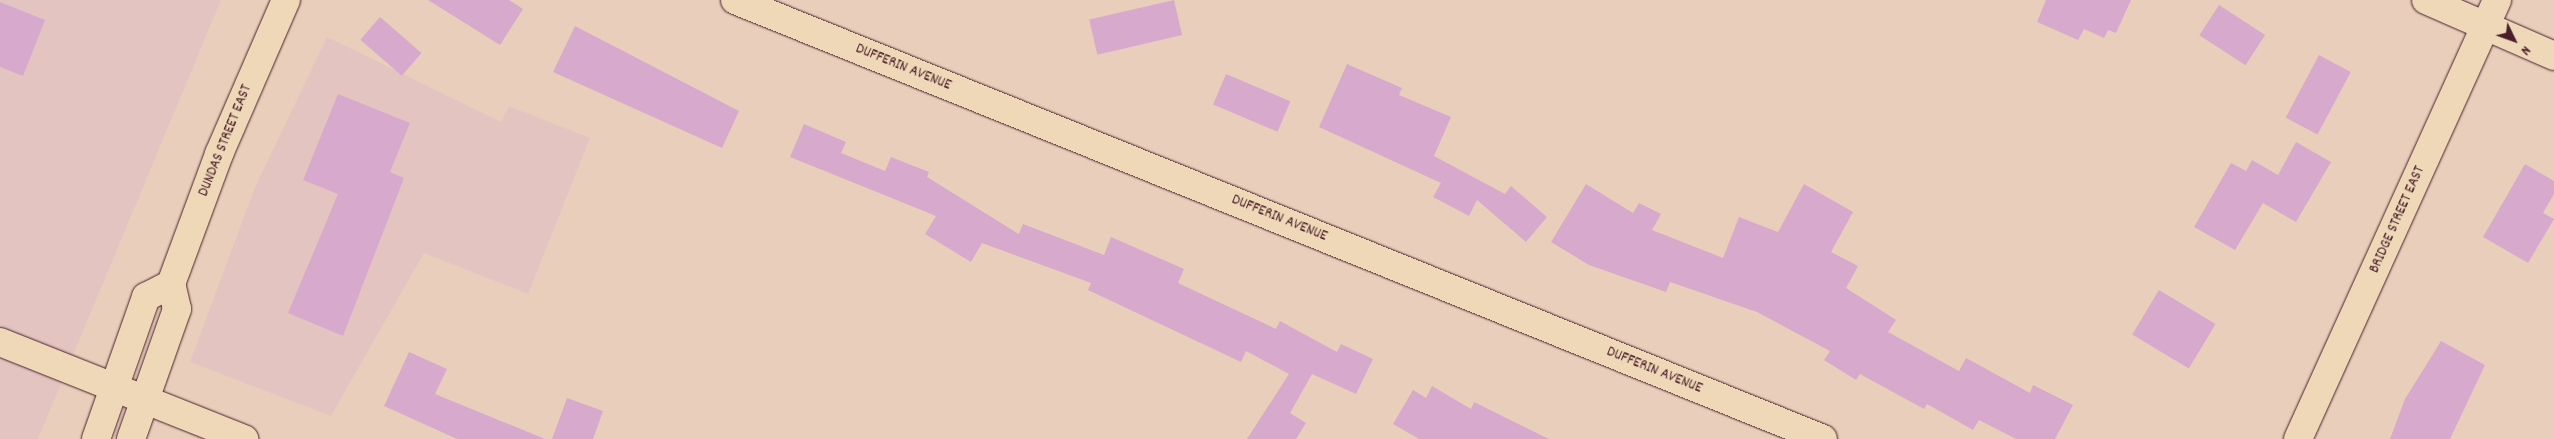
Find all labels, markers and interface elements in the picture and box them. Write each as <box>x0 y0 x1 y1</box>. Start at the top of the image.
north arrow <box>2489 15 2539 65</box>
street label: DUFFERIN AVENUE <box>853 41 953 95</box>
text: N <box>2515 41 2535 59</box>
street label: DUNDAS STREET EAST <box>195 82 257 200</box>
street label: BRIDGE STREET EAST <box>2366 164 2430 276</box>
street label: DUFFERIN AVENUE <box>1229 192 1329 246</box>
street label: DUFFERIN AVENUE <box>1604 344 1704 398</box>

